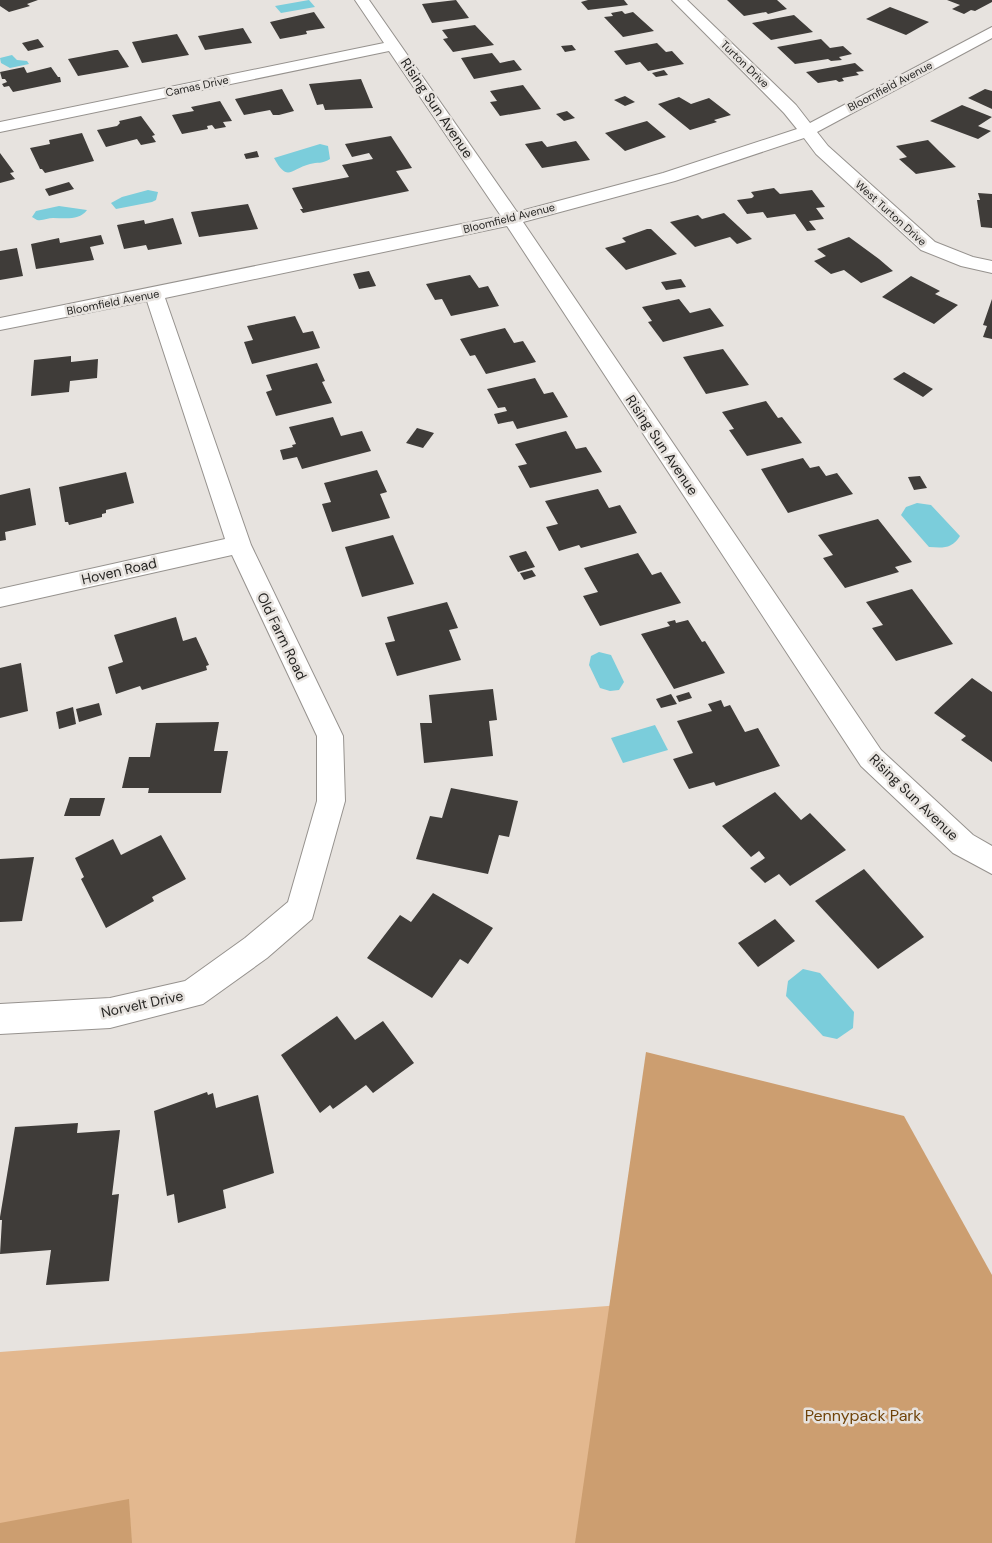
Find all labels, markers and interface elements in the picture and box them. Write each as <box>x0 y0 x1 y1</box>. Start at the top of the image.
street label: Turton Drive <box>718 37 772 91</box>
street label: Rising Sun Avenue <box>397 54 477 162</box>
street label: Bloomfield Avenue <box>845 58 935 114</box>
street label: Camas Drive <box>164 72 230 100</box>
street label: West Turton Drive <box>853 177 929 249</box>
street label: Bloomfield Avenue <box>462 200 556 236</box>
street label: Bloomfield Avenue <box>66 286 160 318</box>
street label: Rising Sun Avenue <box>622 391 702 499</box>
street label: Hoven Road <box>80 554 158 588</box>
street label: Old Farm Road <box>253 589 311 683</box>
street label: Rising Sun Avenue <box>866 750 962 844</box>
street label: Norvelt Drive <box>99 986 185 1021</box>
park label: Pennypack Park <box>805 1405 921 1426</box>

